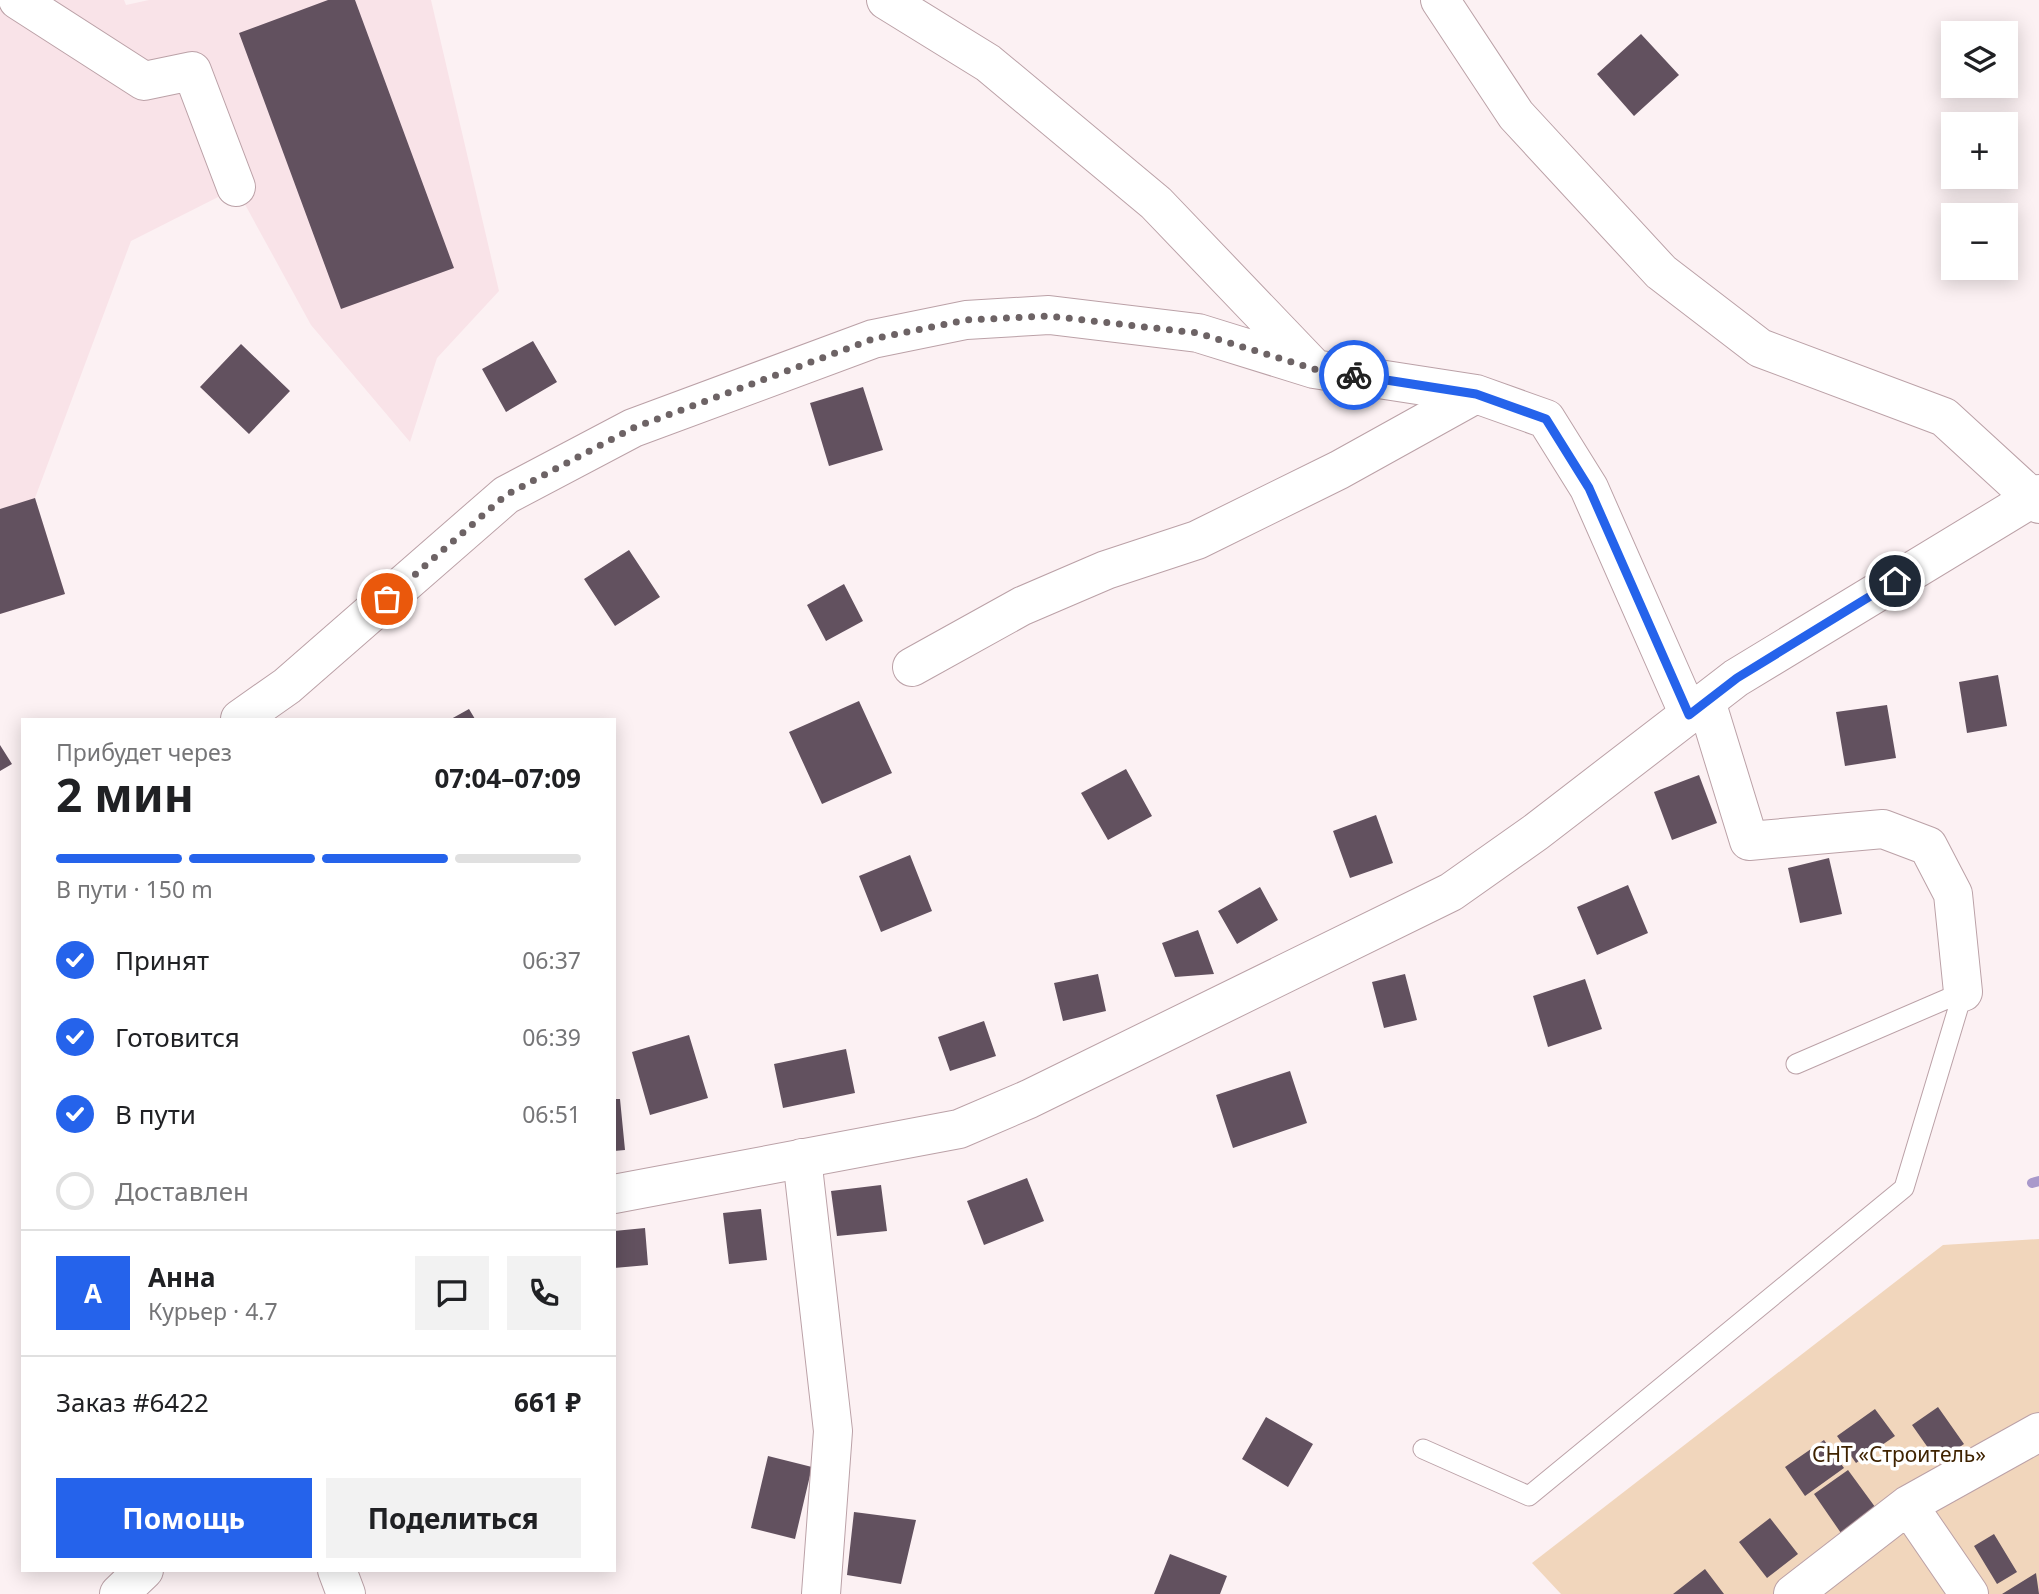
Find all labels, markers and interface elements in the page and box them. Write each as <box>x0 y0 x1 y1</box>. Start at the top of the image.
map controls <box>1941 21 2018 280</box>
button: layers <box>1941 21 2018 98</box>
button: + <box>1941 112 2018 189</box>
button: − <box>1941 203 2018 280</box>
courier <box>1319 340 1389 410</box>
icon: bike <box>1335 356 1373 394</box>
pin <box>1865 551 1925 611</box>
icon: home <box>1876 562 1914 600</box>
pin <box>357 569 417 629</box>
icon: bag <box>368 580 406 618</box>
text: Прибудет через <box>56 736 232 768</box>
text: 07:04–07:09 <box>434 760 581 796</box>
text: 2 мин <box>56 763 194 825</box>
text: В пути · 150 m <box>56 873 213 905</box>
icon: check <box>56 941 94 979</box>
text: Принят <box>115 942 209 978</box>
text: 06:37 <box>522 944 581 976</box>
icon: check <box>56 1018 94 1056</box>
text: Готовится <box>115 1019 240 1055</box>
text: 06:39 <box>522 1021 581 1053</box>
icon: check <box>56 1095 94 1133</box>
text: В пути <box>115 1096 196 1132</box>
text: 06:51 <box>522 1098 581 1130</box>
text: Доставлен <box>115 1173 249 1209</box>
button: chat <box>415 1256 489 1330</box>
button: phone <box>507 1256 581 1330</box>
text: Анна <box>148 1259 216 1295</box>
text: А <box>84 1275 102 1311</box>
text: Курьер · 4.7 <box>148 1295 278 1327</box>
text: Заказ #6422 <box>56 1384 209 1420</box>
text: 661 ₽ <box>514 1384 581 1420</box>
park label: СНТ «Строитель» <box>1812 1440 1986 1468</box>
button: Помощь <box>56 1478 312 1558</box>
button: Поделиться <box>326 1478 581 1558</box>

